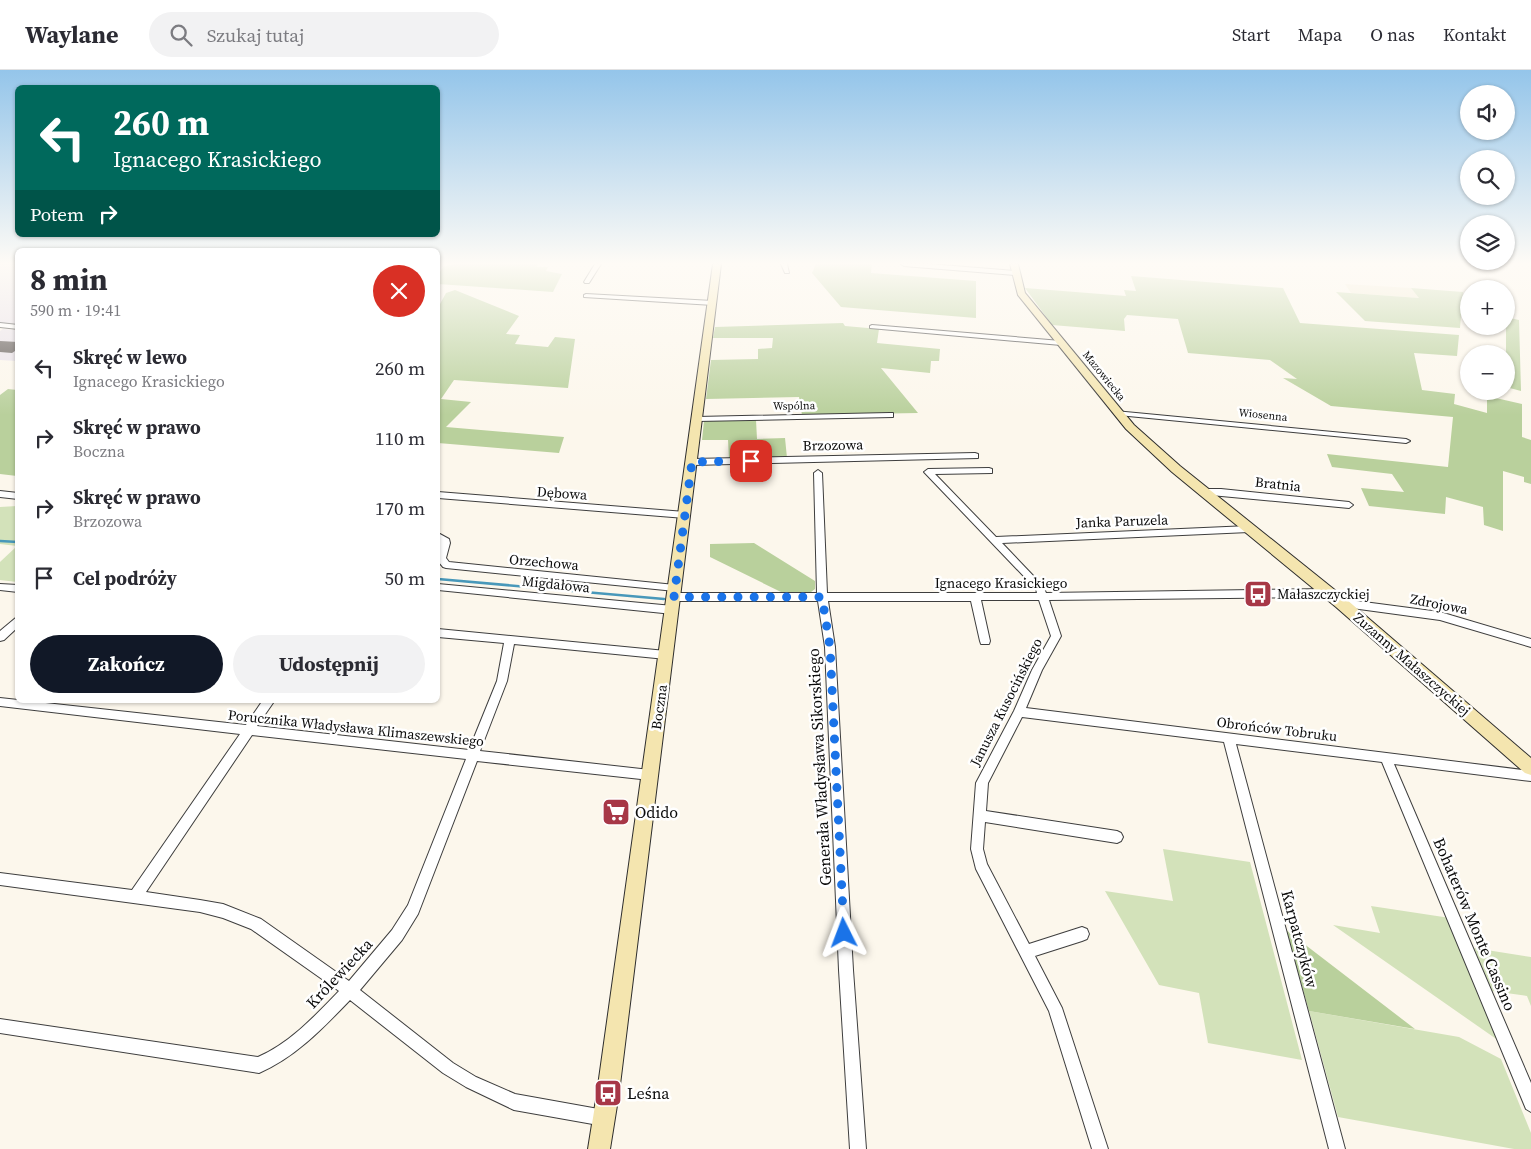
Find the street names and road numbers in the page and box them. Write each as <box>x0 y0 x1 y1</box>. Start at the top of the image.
street label: Mazowiecka <box>1079 348 1129 405</box>
street label: Wspólna <box>773 398 816 414</box>
street label: Wiosenna <box>1238 405 1289 425</box>
street label: Brzozowa <box>803 434 864 456</box>
street label: Bratnia <box>1254 472 1303 496</box>
street label: Dębowa <box>536 481 589 505</box>
street label: Janka Paruzela <box>1074 509 1169 533</box>
street label: Orzechowa <box>508 549 580 575</box>
street label: Migdałowa <box>521 570 592 598</box>
street label: Ignacego Krasickiego <box>935 573 1068 593</box>
street label: Zdrojowa <box>1408 589 1470 620</box>
street label: Zuzanny Małaszczyckiej <box>1349 608 1475 720</box>
street label: Janusza Kusocińskiego <box>965 634 1047 770</box>
street label: Generała Władysława Sikorskiego <box>802 647 836 886</box>
street label: Boczna <box>646 682 672 731</box>
street label: Porucznika Władysława Klimaszewskiego <box>227 705 485 751</box>
street label: Obrońców Tobruku <box>1216 712 1338 746</box>
street label: Bohaterów Monte Cassino <box>1429 834 1522 1014</box>
street label: Karpatczyków <box>1276 888 1324 991</box>
street label: Królewiecka <box>301 933 378 1013</box>

